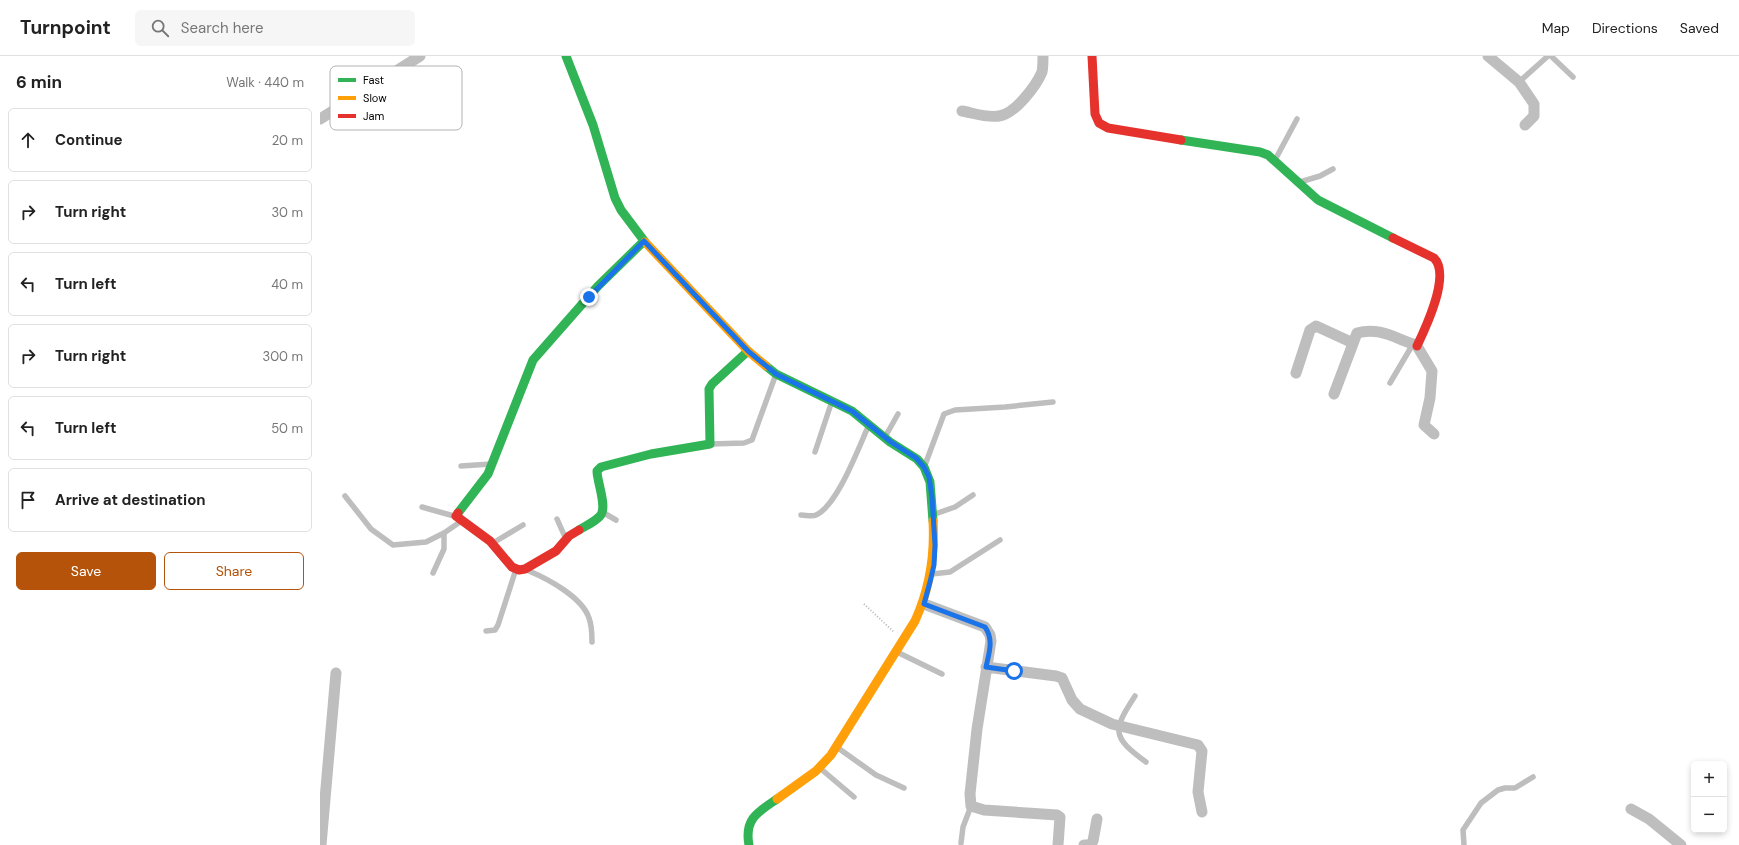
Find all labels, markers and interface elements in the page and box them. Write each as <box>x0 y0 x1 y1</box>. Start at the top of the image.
search box <box>135 10 415 46</box>
text: Turnpoint <box>20 15 111 40</box>
icon: search <box>149 17 171 39</box>
text: Search here <box>181 18 264 38</box>
text: Map <box>1542 19 1570 37</box>
text: Directions <box>1592 19 1658 37</box>
text: Saved <box>1680 19 1719 37</box>
legend <box>330 66 462 130</box>
text: 6 min <box>16 71 62 93</box>
text: Fast <box>363 73 384 87</box>
text: Walk · 440 m <box>226 74 304 91</box>
text: Slow <box>363 91 387 105</box>
text: Jam <box>363 109 384 123</box>
icon: ahead <box>17 129 39 151</box>
text: Continue <box>55 130 123 150</box>
text: 20 m <box>272 132 303 149</box>
icon: right <box>17 201 39 223</box>
text: Turn right <box>55 202 126 222</box>
text: 30 m <box>271 204 303 221</box>
icon: left <box>17 273 39 295</box>
text: Turn left <box>55 274 116 294</box>
text: 40 m <box>271 276 303 293</box>
route end <box>580 288 598 306</box>
icon: right <box>17 345 39 367</box>
text: Turn right <box>55 346 126 366</box>
text: 300 m <box>262 348 303 365</box>
icon: left <box>17 417 39 439</box>
text: Turn left <box>55 418 116 438</box>
text: 50 m <box>271 420 303 437</box>
icon: arrive <box>17 489 39 511</box>
text: Arrive at destination <box>55 490 206 510</box>
button: Save <box>16 552 156 590</box>
button: Share <box>164 552 304 590</box>
route start <box>1005 662 1023 680</box>
map controls <box>1691 761 1727 833</box>
button: + <box>1691 761 1727 797</box>
button: − <box>1691 797 1727 833</box>

